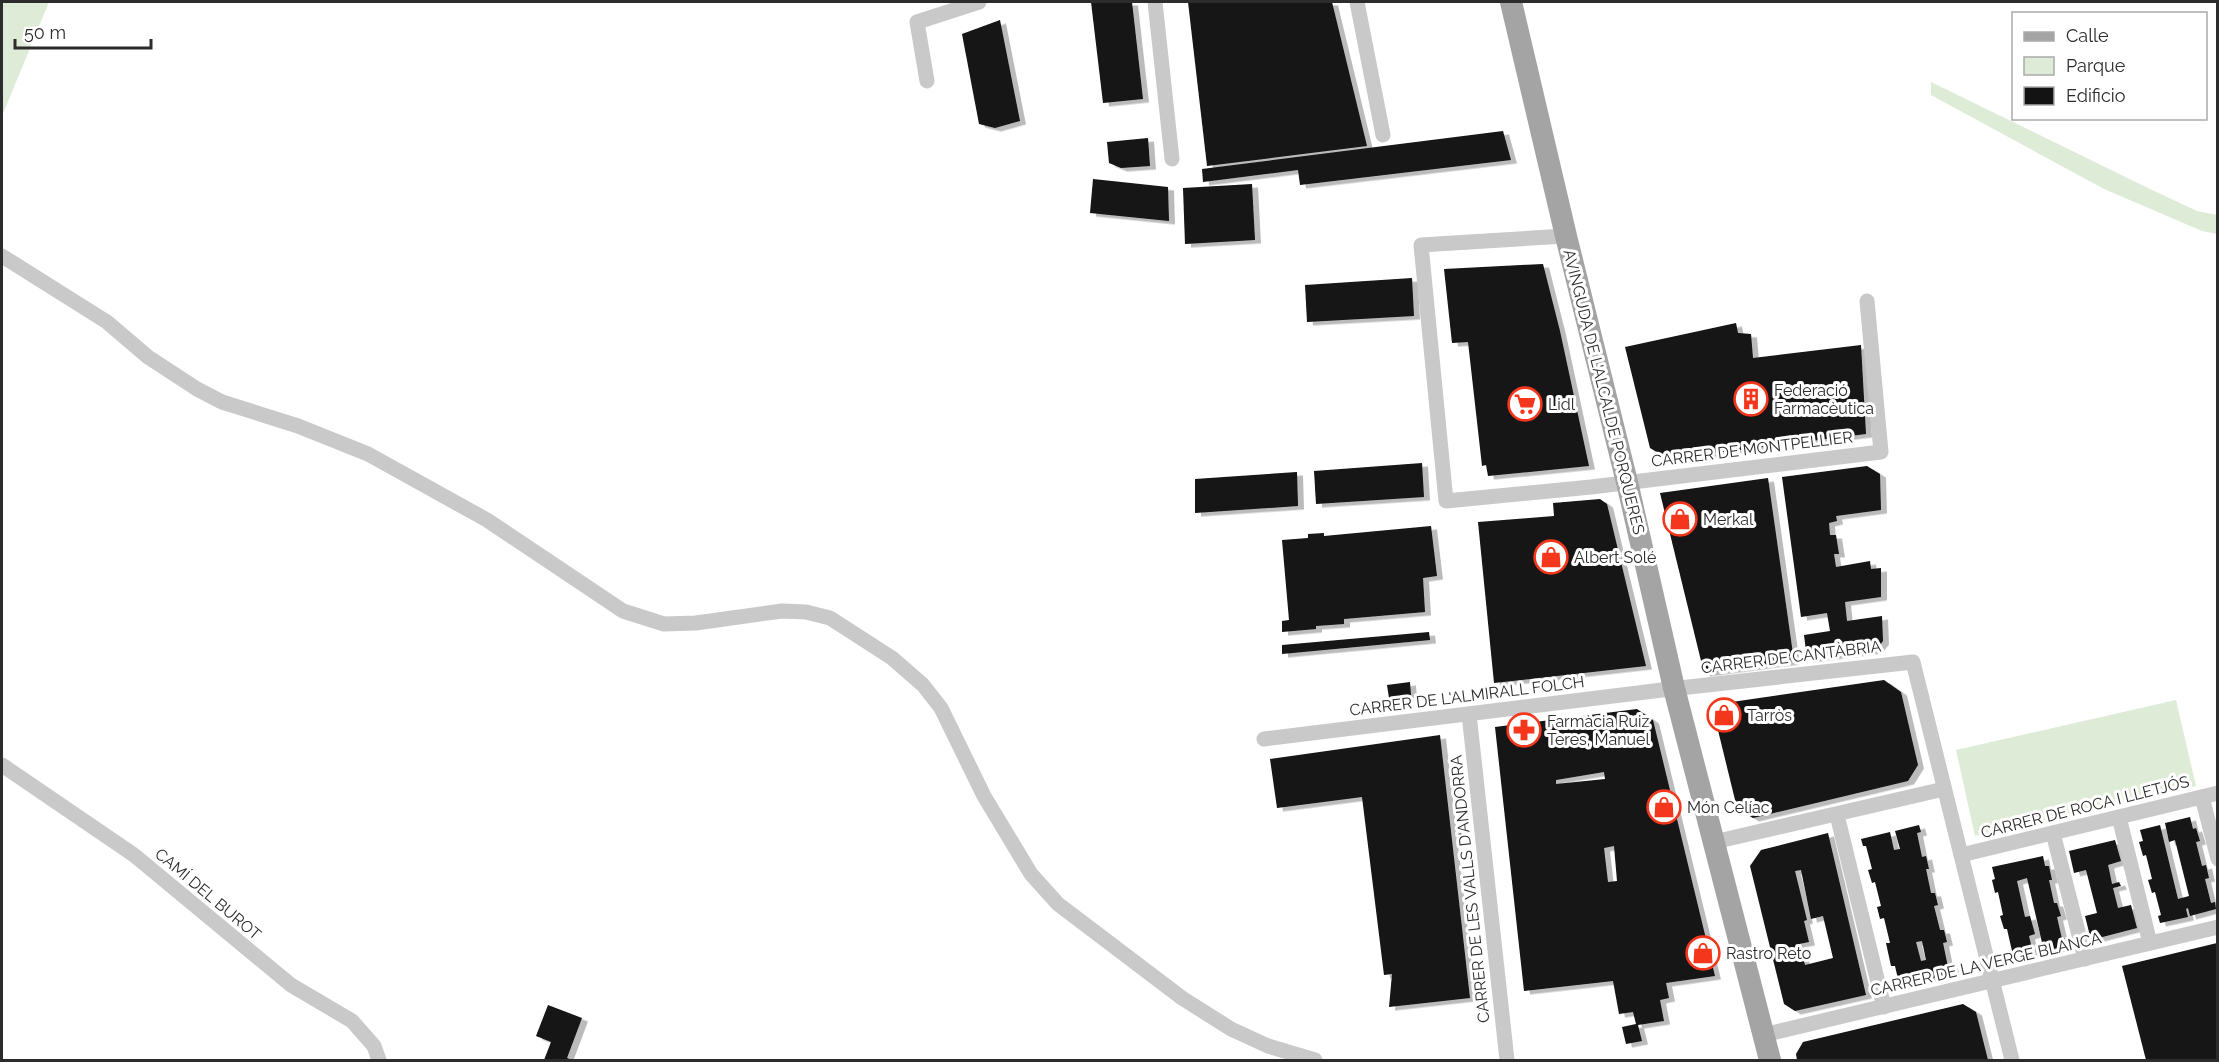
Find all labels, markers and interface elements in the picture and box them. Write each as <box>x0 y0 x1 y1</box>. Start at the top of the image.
scale bar <box>15 12 152 50</box>
legend <box>2012 12 2207 120</box>
text: 50 m <box>24 22 66 43</box>
text: Calle <box>2066 25 2109 46</box>
text: Parque <box>2066 55 2126 76</box>
text: Edificio <box>2066 85 2126 106</box>
street label: AVINGUDA DE L'ALCALDE PORQUERES <box>1559 247 1649 537</box>
building icon: Federació Farmacèutica <box>1733 381 1769 417</box>
place label: Federació Farmacèutica <box>1774 381 1874 418</box>
supermarket icon: Lidl <box>1507 386 1543 422</box>
place label: Lidl <box>1548 395 1576 414</box>
street label: CARRER DE MONTPELLIER <box>1650 427 1854 471</box>
shop icon: Merkal <box>1662 501 1698 537</box>
place label: Merkal <box>1703 510 1754 529</box>
shop icon: Albert Solé <box>1533 539 1569 575</box>
place label: Albert Solé <box>1574 548 1656 567</box>
street label: CARRER DE CANTÀBRIA <box>1700 636 1882 677</box>
street label: CARRER DE L'ALMIRALL FOLCH <box>1349 672 1585 720</box>
shop icon: Tarròs <box>1706 697 1742 733</box>
place label: Tarròs <box>1747 706 1792 725</box>
pharmacy icon: Farmàcia Ruiz Teres, Manuel <box>1506 712 1542 748</box>
place label: Farmàcia Ruiz Teres, Manuel <box>1547 712 1650 749</box>
street label: CARRER DE LES VALLS D'ANDORRA <box>1446 754 1494 1024</box>
street label: CARRER DE ROCA I LLETJÓS <box>1979 771 2191 842</box>
shop icon: Món Celíac <box>1646 789 1682 825</box>
place label: Món Celíac <box>1687 798 1770 817</box>
street label: CAMÍ DEL BUROT <box>151 843 266 944</box>
street label: CARRER DE LA VERGE BLANCA <box>1869 928 2103 1000</box>
shop icon: Rastro Reto <box>1685 935 1721 971</box>
place label: Rastro Reto <box>1726 944 1811 963</box>

